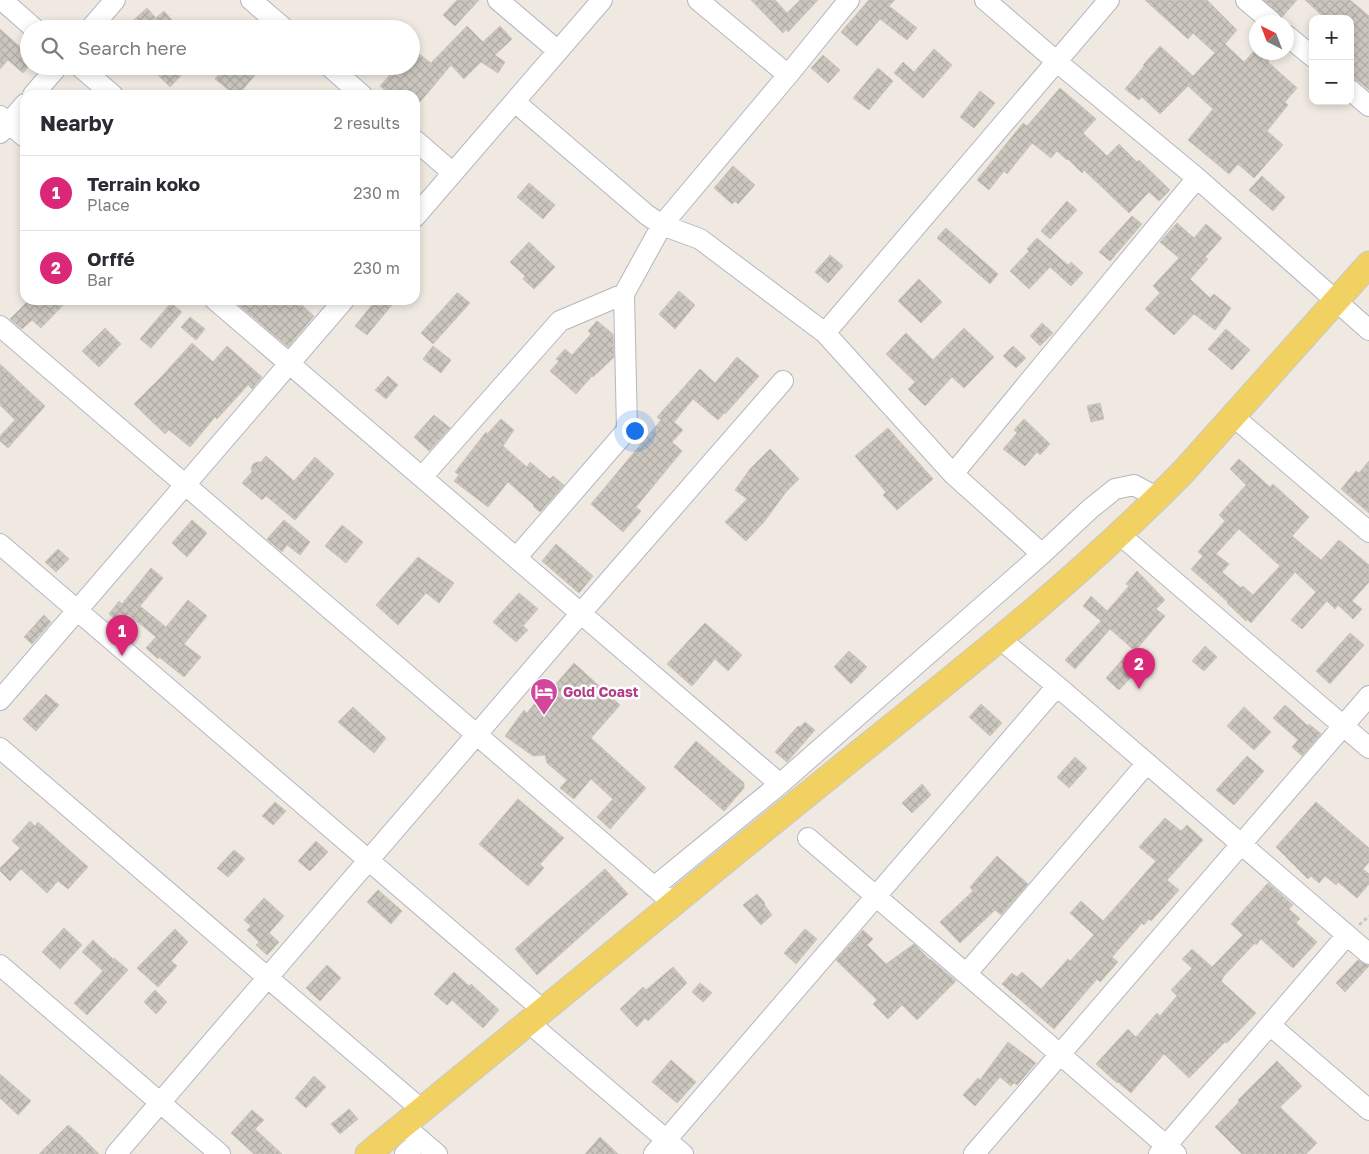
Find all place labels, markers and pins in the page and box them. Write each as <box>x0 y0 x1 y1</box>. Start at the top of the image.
pin: 1 <box>106 615 138 656</box>
pin: 2 <box>1123 648 1155 689</box>
hotel icon: Gold Coast <box>529 677 559 716</box>
place label: Gold Coast <box>563 683 639 700</box>

